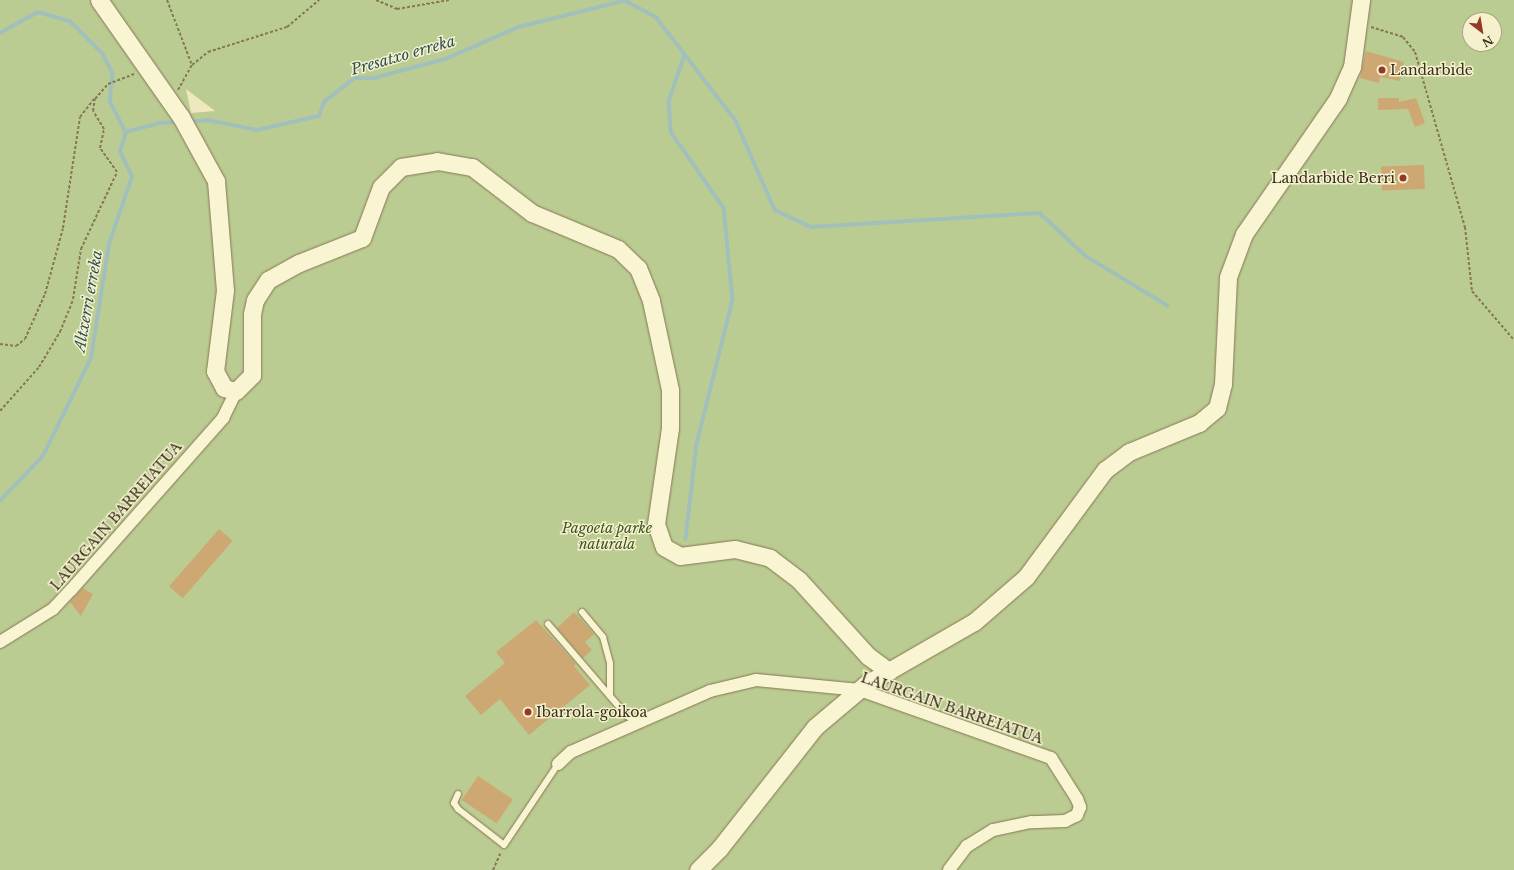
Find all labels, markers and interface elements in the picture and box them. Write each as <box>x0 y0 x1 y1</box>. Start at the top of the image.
north arrow <box>1462 12 1502 52</box>
water label: Presatxo erreka <box>349 32 457 78</box>
text: N <box>1480 33 1496 50</box>
place label: Landarbide <box>1390 62 1473 78</box>
marker: Landarbide <box>1377 65 1387 75</box>
place label: Landarbide Berri <box>1271 170 1395 186</box>
marker: Landarbide Berri <box>1398 173 1408 183</box>
water label: Altxerri erreka <box>70 249 106 353</box>
street label: LAURGAIN BARREIATUA <box>47 438 185 594</box>
park label: Pagoeta parke naturala <box>561 520 653 552</box>
street label: LAURGAIN BARREIATUA <box>859 669 1045 747</box>
place label: Ibarrola-goikoa <box>536 704 647 720</box>
marker: Ibarrola-goikoa <box>523 707 533 717</box>

